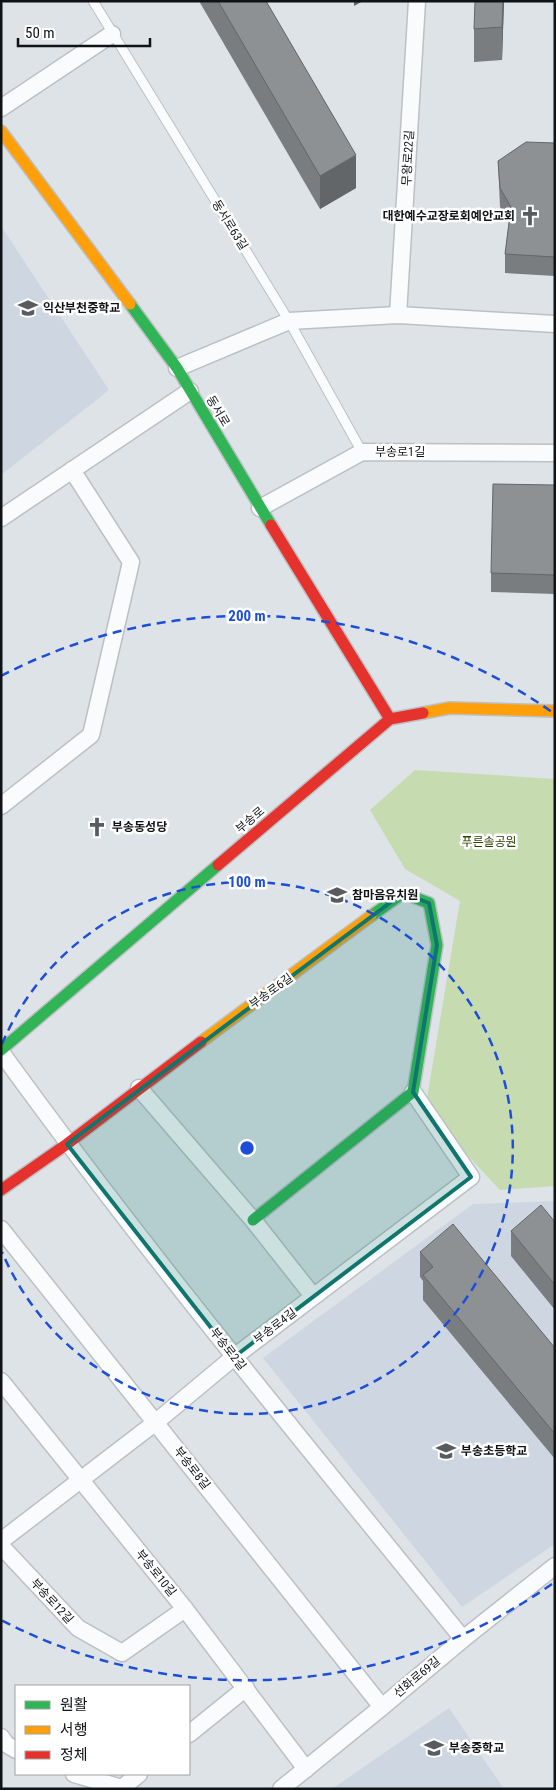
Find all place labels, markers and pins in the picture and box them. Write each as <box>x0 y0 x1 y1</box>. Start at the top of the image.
church icon: 대한예수교장로회예안교회 <box>519 205 541 227</box>
place label: 대한예수교장로회예안교회 <box>383 209 515 223</box>
school or university icon: 익산부천중학교 <box>17 297 39 319</box>
place label: 익산부천중학교 <box>43 301 120 315</box>
church icon: 부송동성당 <box>86 816 108 838</box>
place label: 부송동성당 <box>112 820 167 834</box>
school or university icon: 참마음유치원 <box>326 884 348 906</box>
place label: 참마음유치원 <box>352 888 418 902</box>
centre of rings <box>238 1139 256 1157</box>
school or university icon: 부송초등학교 <box>435 1440 457 1462</box>
place label: 부송초등학교 <box>461 1444 527 1458</box>
school or university icon: 부송중학교 <box>423 1737 445 1759</box>
place label: 부송중학교 <box>449 1741 504 1755</box>

